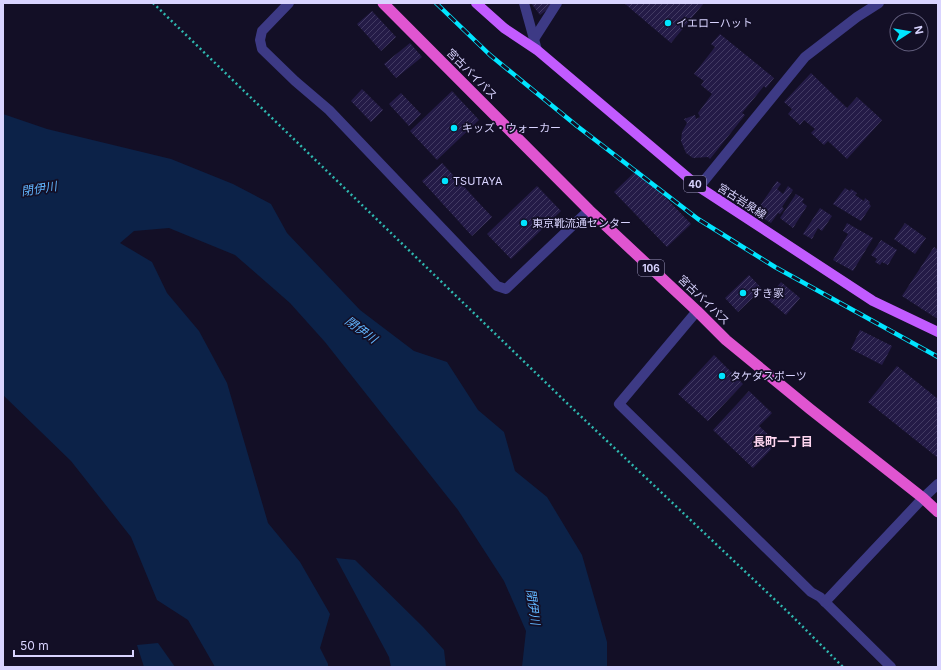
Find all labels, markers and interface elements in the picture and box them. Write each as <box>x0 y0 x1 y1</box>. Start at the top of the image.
north arrow <box>889 12 929 52</box>
place label: イエローハット <box>676 16 753 30</box>
marker: イエローハット <box>663 18 673 28</box>
text: N <box>911 24 927 35</box>
street label: 宮古バイパス <box>444 46 500 102</box>
place label: キッズ・ウォーカー <box>462 121 561 135</box>
marker: キッズ・ウォーカー <box>449 123 459 133</box>
place label: TSUTAYA <box>453 174 503 188</box>
marker: TSUTAYA <box>440 176 450 186</box>
road number: 40 <box>684 176 706 192</box>
water label: 閉伊川 <box>20 178 60 199</box>
street label: 宮古岩泉線 <box>715 180 769 222</box>
place label: 東京靴流通センター <box>532 216 631 230</box>
marker: 東京靴流通センター <box>519 218 529 228</box>
road number: 106 <box>638 260 664 276</box>
street label: 宮古バイパス <box>675 272 733 328</box>
place label: すき家 <box>751 286 784 300</box>
marker: すき家 <box>738 288 748 298</box>
water label: 閉伊川 <box>342 313 382 347</box>
place label: タケダスポーツ <box>730 369 807 383</box>
marker: タケダスポーツ <box>717 371 727 381</box>
district label: 長町一丁目 <box>753 434 813 449</box>
water label: 閉伊川 <box>524 588 544 628</box>
scale bar <box>14 632 133 658</box>
text: 50 m <box>20 638 49 653</box>

